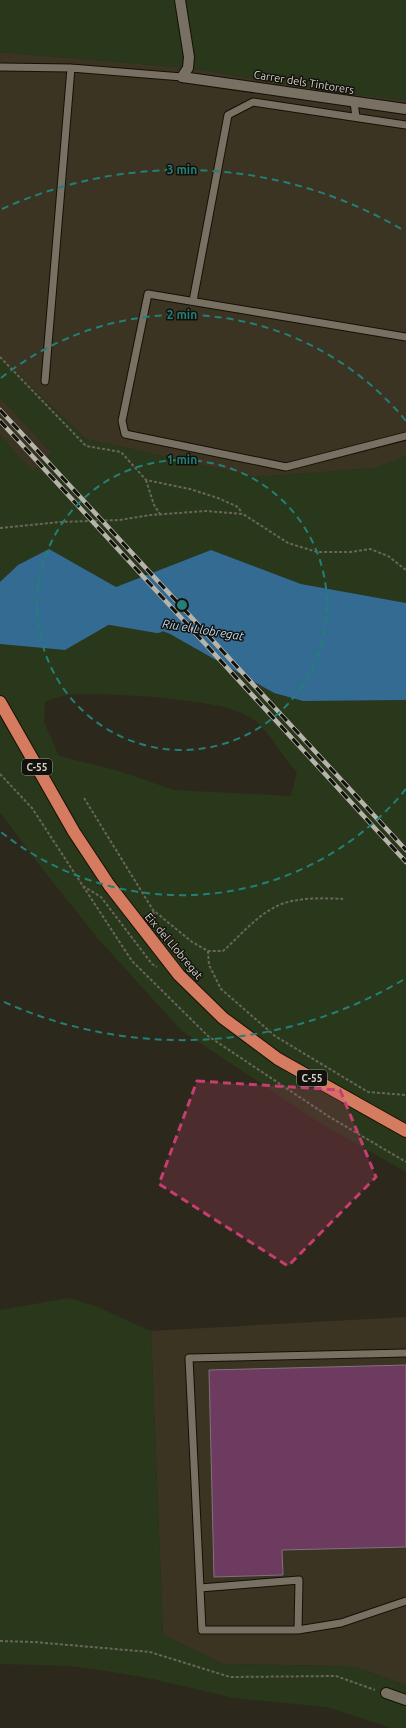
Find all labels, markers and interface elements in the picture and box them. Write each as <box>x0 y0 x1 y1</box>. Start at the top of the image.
street label: Carrer dels Tintorers <box>253 68 355 96</box>
text: 3 min <box>167 163 197 176</box>
text: 2 min <box>167 308 197 321</box>
text: 1 min <box>167 453 197 466</box>
centre of rings <box>175 598 189 612</box>
water label: Riu el Llobregat <box>161 617 245 642</box>
road number: C-55 <box>22 759 52 775</box>
street label: Eix del Llobregat <box>143 910 206 982</box>
road number: C-55 <box>297 1070 327 1086</box>

